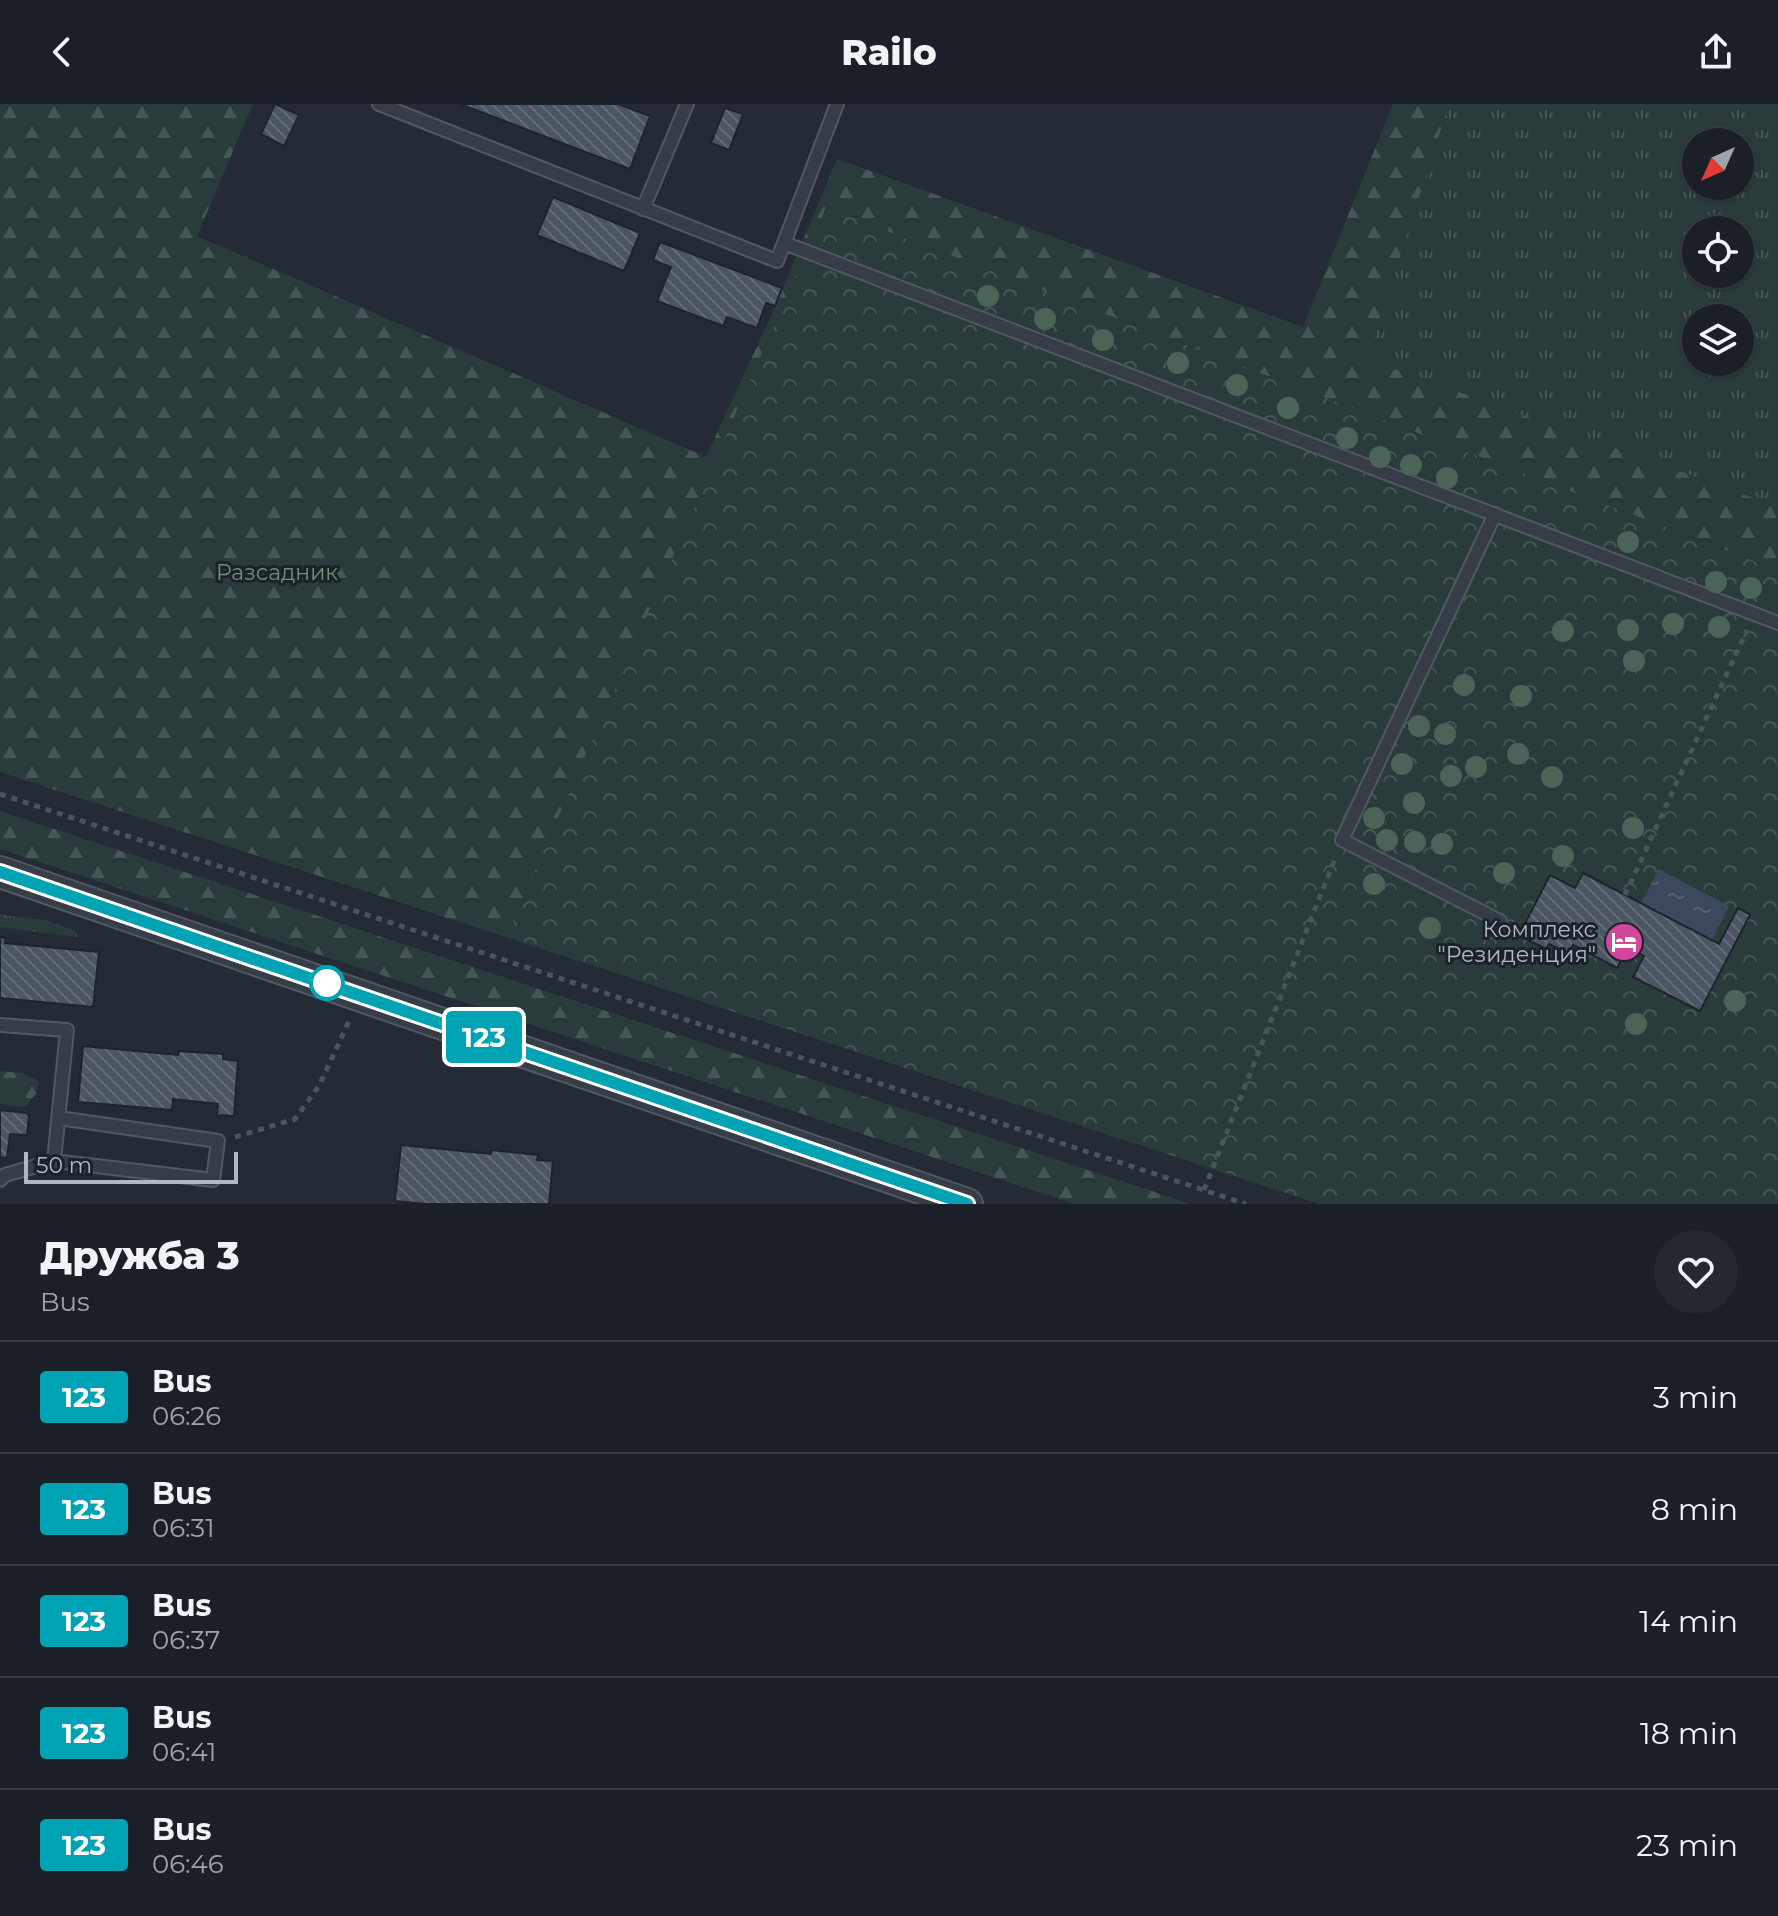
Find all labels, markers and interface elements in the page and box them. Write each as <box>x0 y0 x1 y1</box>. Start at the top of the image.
icon: back <box>40 30 84 74</box>
text: Railo <box>841 30 937 74</box>
icon: share <box>1694 30 1738 74</box>
north arrow <box>1682 128 1754 200</box>
map controls <box>1682 128 1754 376</box>
button: locate <box>1682 216 1754 288</box>
button: layers <box>1682 304 1754 376</box>
park label: Разсадник <box>216 559 338 586</box>
place label: Комплекс "Резиденция" <box>1438 916 1596 968</box>
hotel icon: Комплекс "Резиденция" <box>1603 921 1645 963</box>
unlabelled marker <box>310 966 344 1000</box>
line badge: 123 <box>438 1011 530 1063</box>
text: 123 <box>462 1020 506 1054</box>
scale bar <box>24 1148 238 1184</box>
text: 50 m <box>36 1152 92 1179</box>
button: heart <box>1654 1230 1738 1314</box>
text: Дружба 3 <box>40 1232 240 1279</box>
text: Bus <box>40 1286 90 1318</box>
text: Bus <box>152 1363 212 1400</box>
text: 3 min <box>1653 1379 1738 1416</box>
text: 123 <box>62 1380 106 1414</box>
text: 06:26 <box>152 1400 221 1432</box>
text: Bus <box>152 1475 212 1512</box>
text: 8 min <box>1651 1491 1738 1528</box>
text: 123 <box>62 1492 106 1526</box>
text: 06:31 <box>152 1512 215 1544</box>
text: Bus <box>152 1587 212 1624</box>
text: 14 min <box>1639 1603 1738 1640</box>
text: 123 <box>62 1604 106 1638</box>
text: 06:37 <box>152 1624 220 1656</box>
text: Bus <box>152 1699 212 1736</box>
text: 18 min <box>1640 1715 1738 1752</box>
text: 123 <box>62 1716 106 1750</box>
text: 06:41 <box>152 1736 216 1768</box>
text: Bus <box>152 1811 212 1848</box>
text: 23 min <box>1636 1827 1738 1864</box>
text: 123 <box>62 1828 106 1862</box>
text: 06:46 <box>152 1848 224 1880</box>

